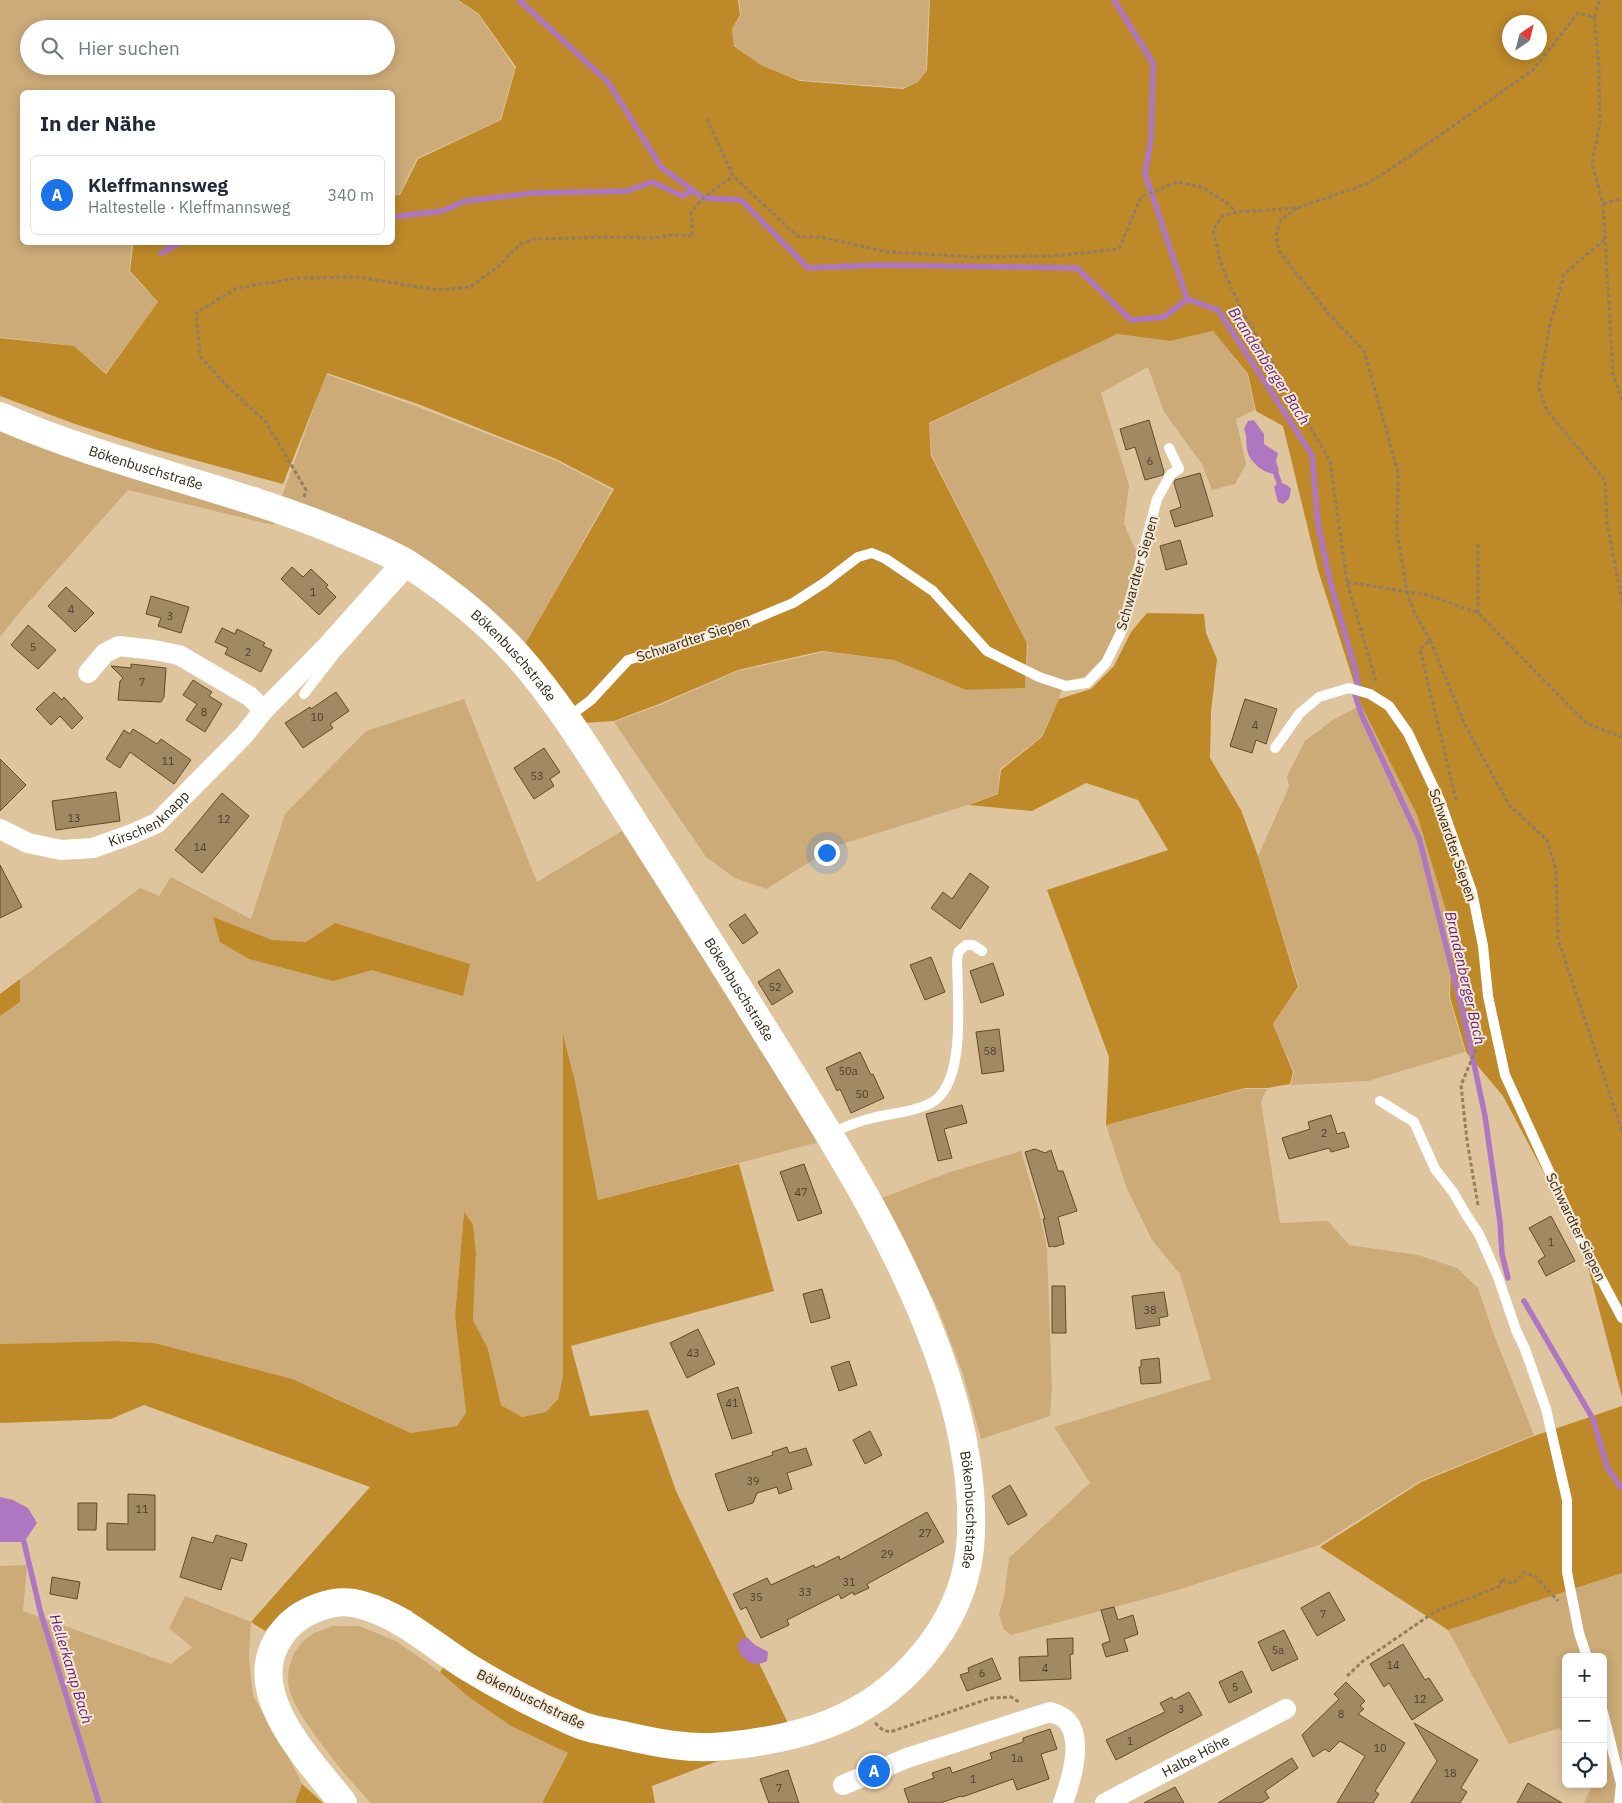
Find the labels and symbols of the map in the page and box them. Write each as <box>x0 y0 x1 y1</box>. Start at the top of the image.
north arrow <box>1502 15 1547 60</box>
water label: Brandenberger Bach <box>1224 303 1315 428</box>
street label: Bökenbuschstraße <box>87 442 206 494</box>
house number: 6 <box>1147 454 1153 468</box>
street label: Schwardter Siepen <box>1112 514 1162 632</box>
house number: 1 <box>310 585 317 599</box>
house number: 4 <box>68 602 75 616</box>
street label: Bökenbuschstraße <box>467 605 560 705</box>
house number: 3 <box>167 609 173 623</box>
street label: Schwardter Siepen <box>634 612 752 666</box>
house number: 5 <box>30 640 36 654</box>
house number: 2 <box>245 645 251 659</box>
house number: 7 <box>139 675 145 689</box>
house number: 8 <box>201 705 207 719</box>
house number: 10 <box>310 710 324 724</box>
house number: 4 <box>1252 718 1259 732</box>
house number: 11 <box>161 754 175 768</box>
house number: 53 <box>530 769 544 783</box>
street label: Schwardter Siepen <box>1425 786 1481 904</box>
street label: Kirschenknapp <box>106 787 193 851</box>
house number: 13 <box>67 811 81 825</box>
house number: 12 <box>217 812 231 826</box>
house number: 14 <box>193 840 207 854</box>
your location <box>814 840 840 866</box>
water label: Brandenberger Bach <box>1441 909 1490 1046</box>
street label: Bökenbuschstraße <box>700 934 778 1045</box>
house number: 52 <box>768 980 782 994</box>
house number: 58 <box>983 1044 997 1058</box>
house number: 50a <box>838 1064 858 1078</box>
house number: 50 <box>855 1087 869 1101</box>
house number: 2 <box>1321 1126 1327 1140</box>
street label: Schwardter Siepen <box>1542 1170 1610 1284</box>
house number: 47 <box>794 1185 808 1199</box>
house number: 1 <box>1548 1235 1555 1249</box>
house number: 38 <box>1143 1303 1157 1317</box>
house number: 43 <box>686 1346 700 1360</box>
house number: 41 <box>725 1396 739 1410</box>
street label: Bökenbuschstraße <box>956 1449 980 1571</box>
house number: 39 <box>746 1474 760 1488</box>
house number: 11 <box>135 1502 149 1516</box>
house number: 27 <box>918 1526 932 1540</box>
house number: 29 <box>880 1547 894 1561</box>
house number: 31 <box>842 1575 856 1589</box>
house number: 33 <box>798 1585 812 1599</box>
house number: 35 <box>749 1590 763 1604</box>
house number: 7 <box>1320 1607 1326 1621</box>
water label: Hellerkamp Bach <box>46 1612 97 1726</box>
house number: 5a <box>1272 1643 1284 1657</box>
house number: 14 <box>1386 1658 1400 1672</box>
house number: 4 <box>1042 1661 1049 1675</box>
street label: Bökenbuschstraße <box>474 1665 588 1733</box>
house number: 6 <box>979 1666 985 1680</box>
house number: 5 <box>1232 1680 1238 1694</box>
house number: 12 <box>1413 1692 1427 1706</box>
house number: 3 <box>1178 1702 1184 1716</box>
house number: 8 <box>1338 1707 1344 1721</box>
street label: Halbe Höhe <box>1159 1731 1233 1781</box>
house number: 1 <box>1127 1734 1134 1748</box>
house number: 10 <box>1373 1741 1387 1755</box>
house number: 1a <box>1011 1751 1023 1765</box>
pin: A <box>858 1752 890 1790</box>
house number: 18 <box>1443 1766 1457 1780</box>
house number: 1 <box>970 1772 977 1786</box>
house number: 7 <box>776 1781 782 1795</box>

